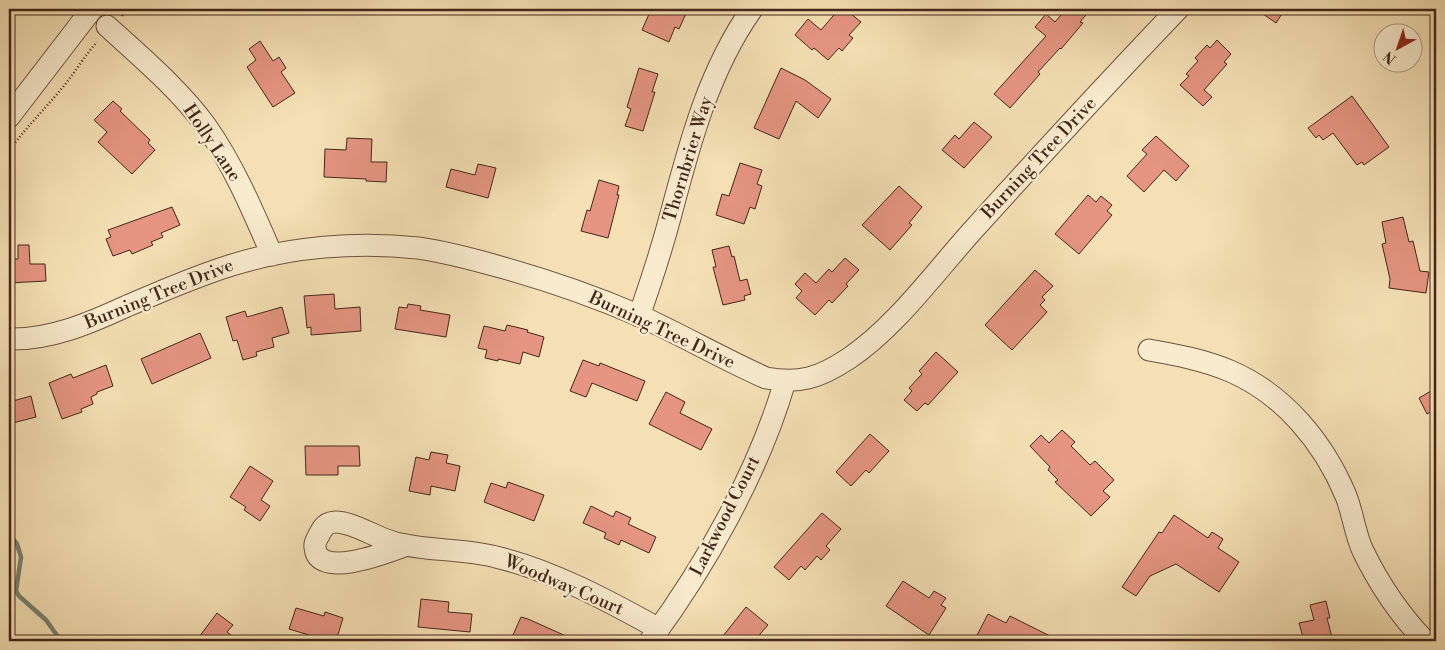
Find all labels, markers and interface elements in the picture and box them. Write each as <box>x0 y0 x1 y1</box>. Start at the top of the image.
north arrow <box>1372 22 1422 72</box>
text: N <box>1380 47 1400 68</box>
street label: Burning Tree Drive <box>976 92 1102 225</box>
street label: Thornbrier Way <box>658 93 718 224</box>
street label: Holly Lane <box>178 100 246 186</box>
street label: Burning Tree Drive <box>80 254 237 335</box>
street label: Burning Tree Drive <box>584 286 739 374</box>
street label: Larkwood Court <box>685 452 765 580</box>
street label: Woodway Court <box>500 549 628 621</box>

